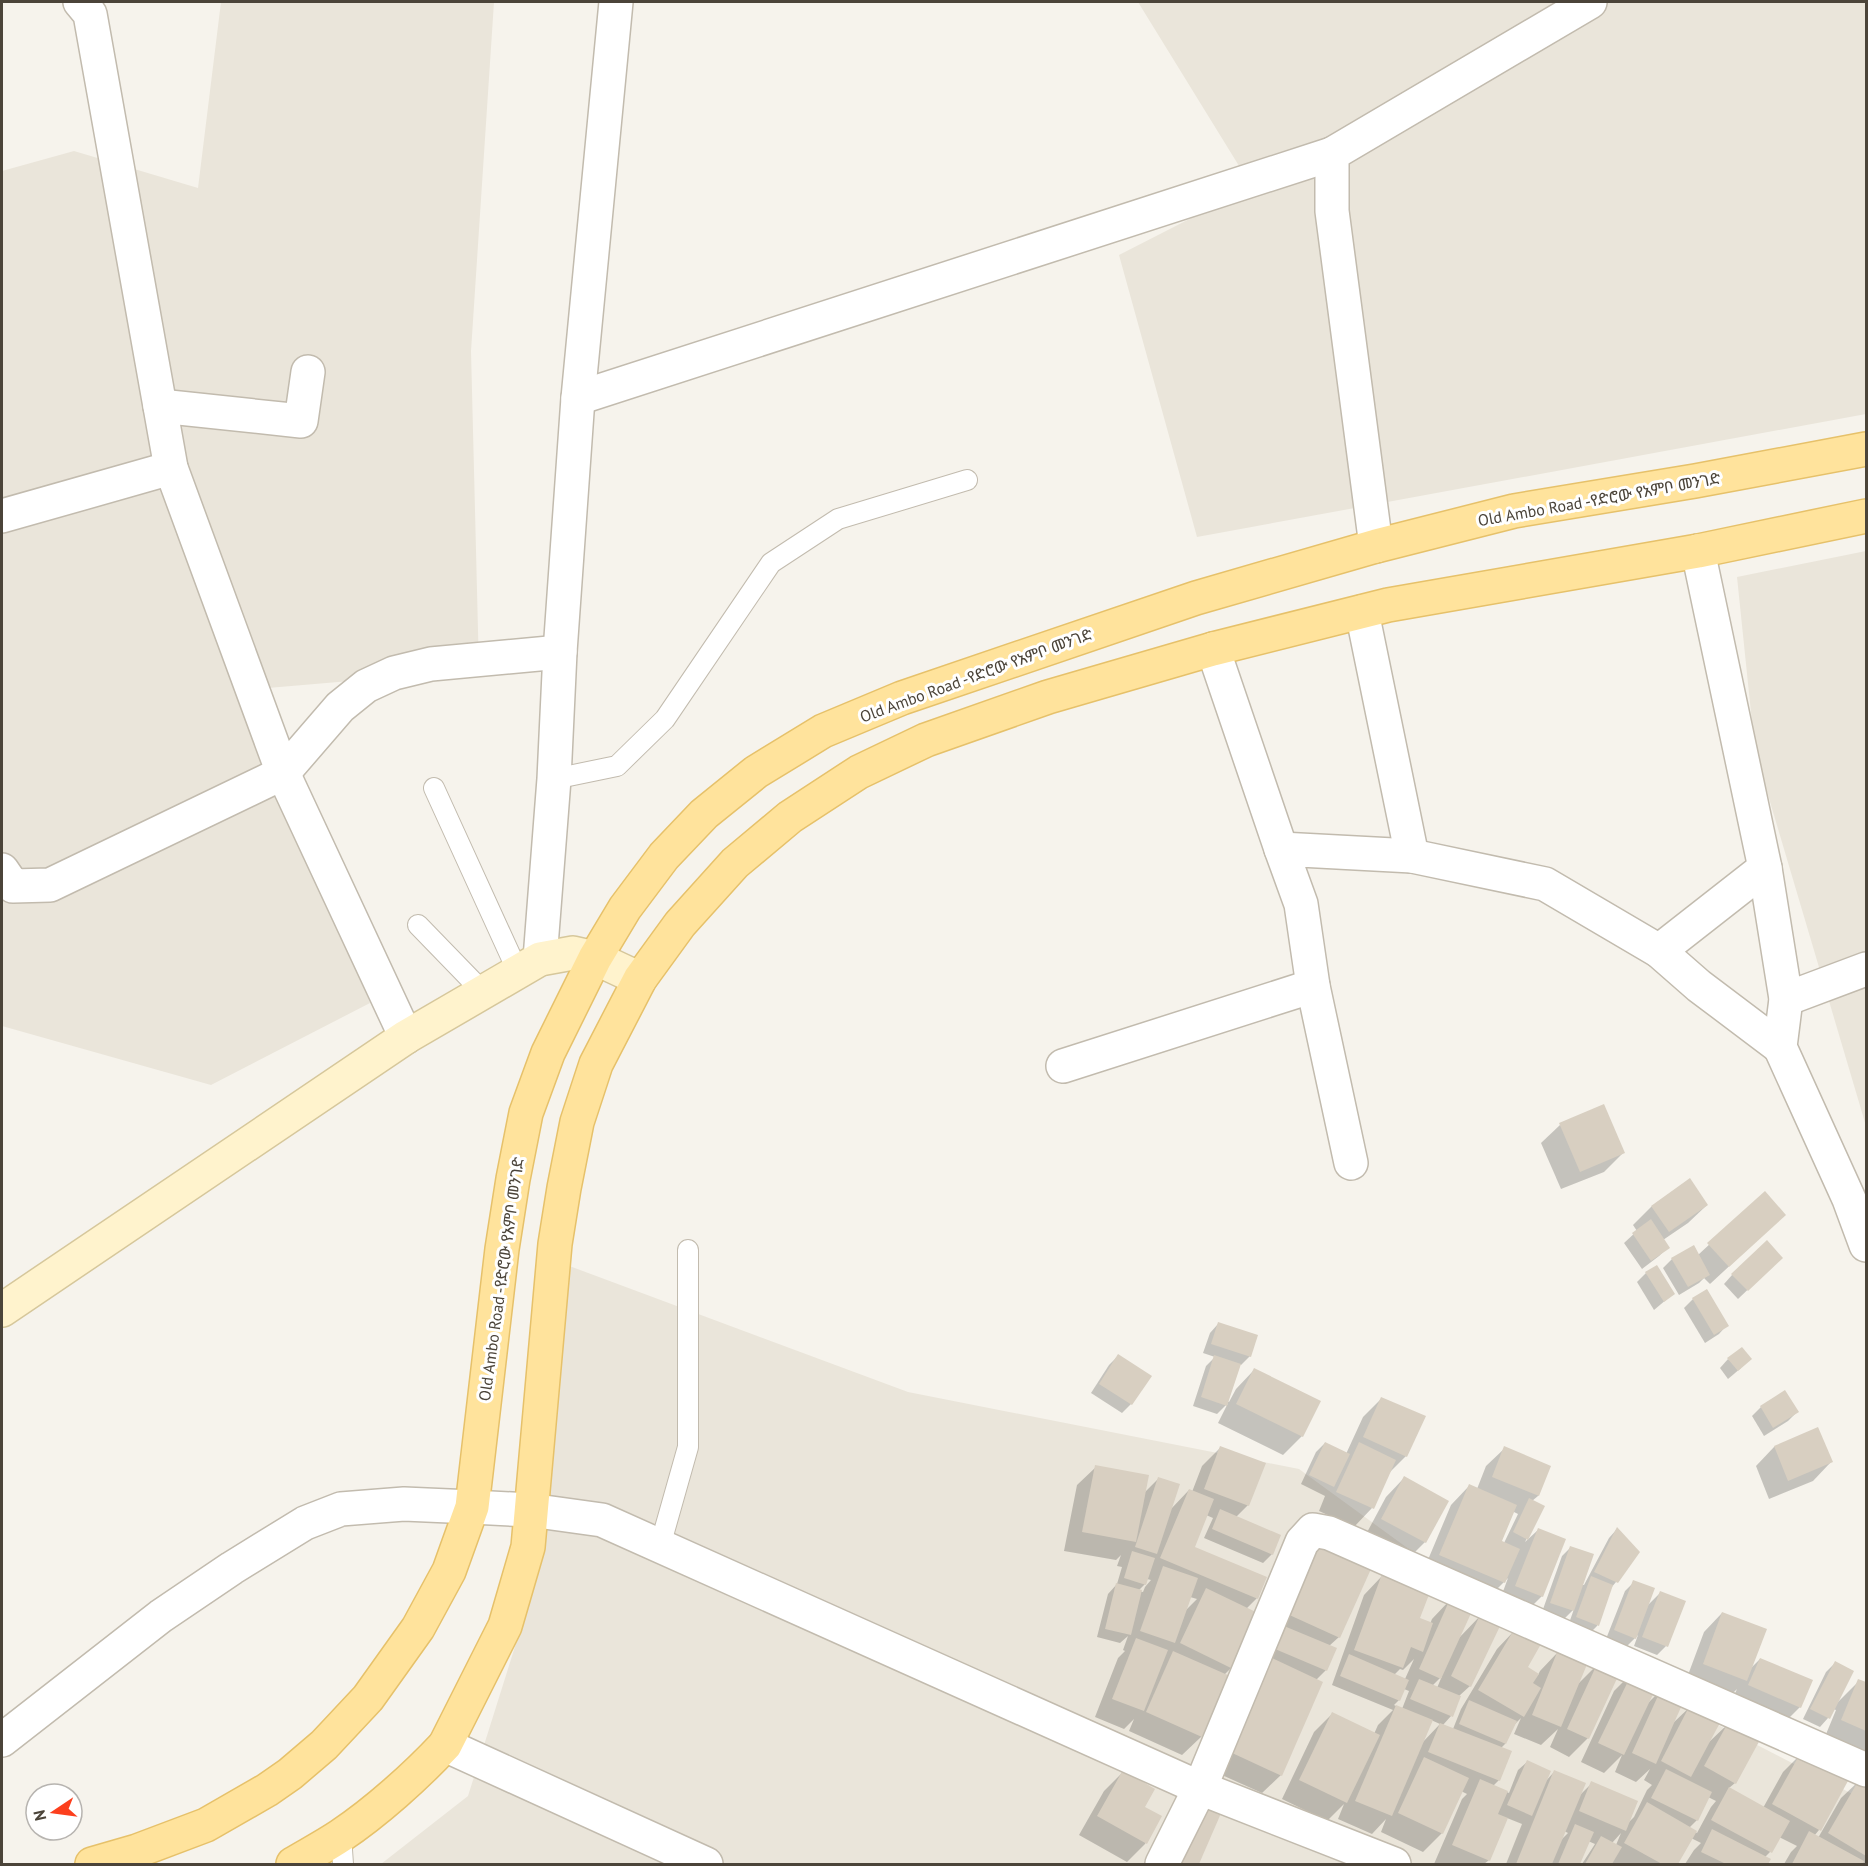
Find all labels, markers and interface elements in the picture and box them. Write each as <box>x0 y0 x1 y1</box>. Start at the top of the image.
street label: Old Ambo Road -የድሮው የአምቦ መንገድ <box>1476 468 1722 530</box>
street label: Old Ambo Road -የድሮው የአምቦ መንገድ <box>857 623 1096 726</box>
street label: Old Ambo Road -የድሮው የአምቦ መንገድ <box>474 1155 528 1402</box>
north arrow <box>24 1782 84 1842</box>
text: N <box>28 1808 50 1823</box>

